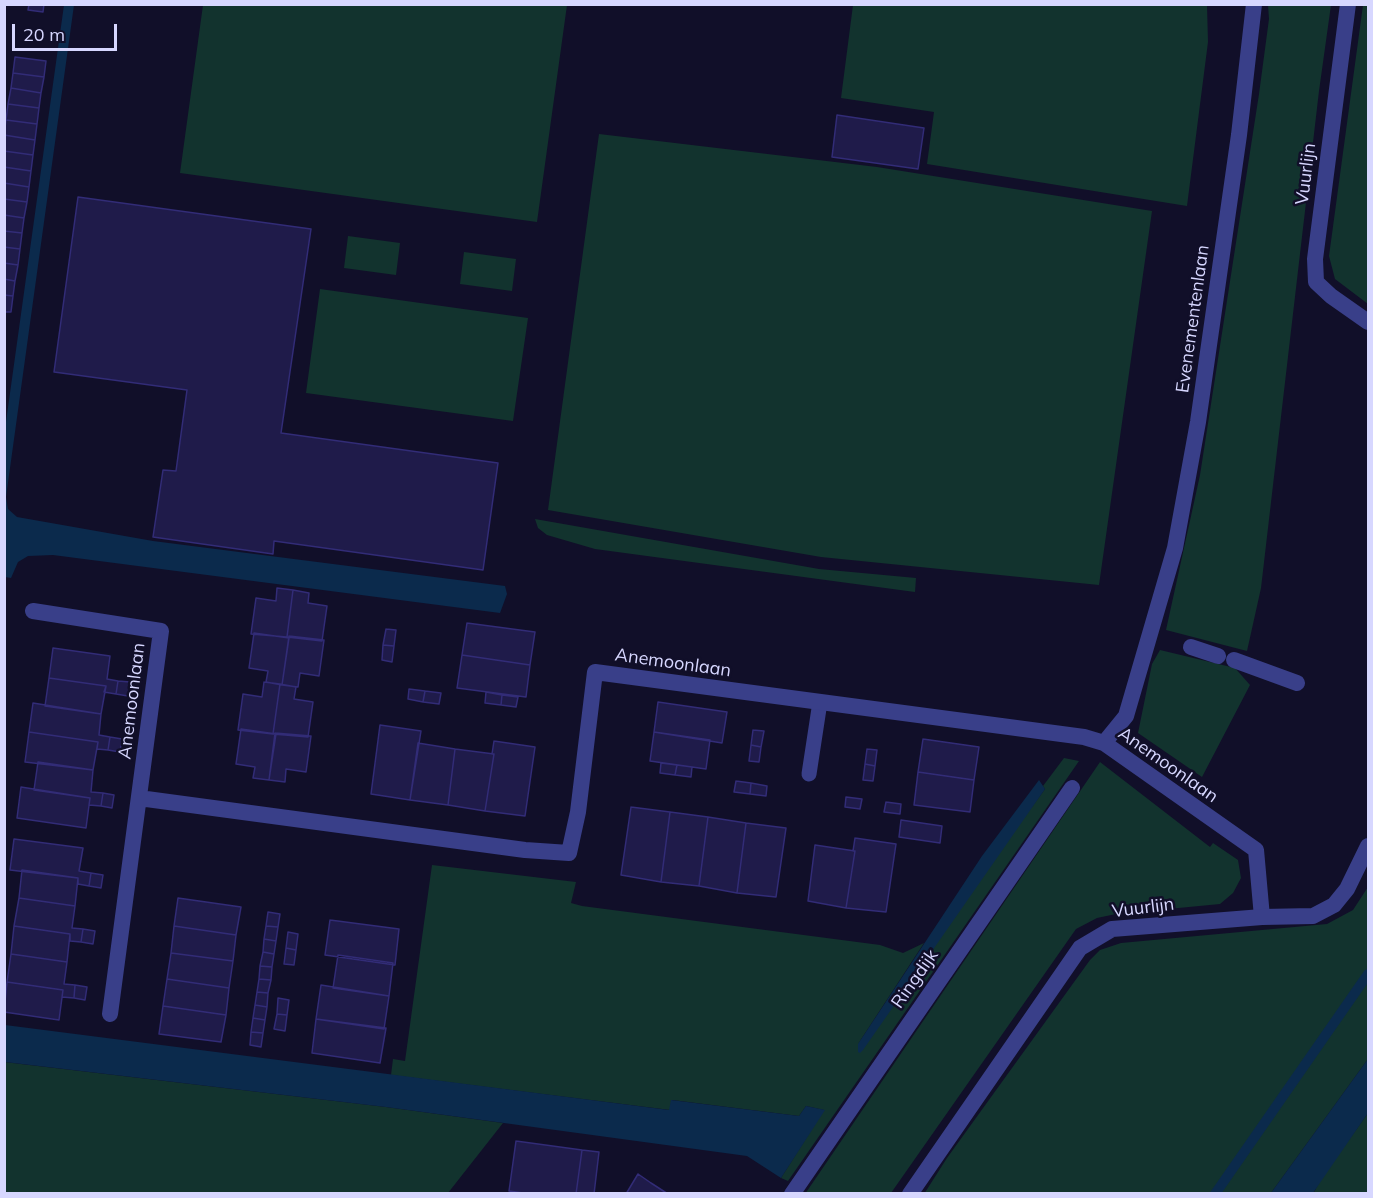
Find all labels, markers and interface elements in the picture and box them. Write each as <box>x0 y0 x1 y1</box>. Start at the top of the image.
scale bar <box>15 12 120 50</box>
text: 20 m <box>23 23 65 46</box>
street label: Vuurlijn <box>1291 142 1321 206</box>
street label: Evenementenlaan <box>1172 244 1214 394</box>
street label: Anemoonlaan <box>114 642 150 760</box>
street label: Anemoonlaan <box>614 644 732 682</box>
street label: Anemoonlaan <box>1114 723 1222 807</box>
street label: Vuurlijn <box>1111 893 1175 923</box>
street label: Ringdijk <box>887 945 943 1013</box>

